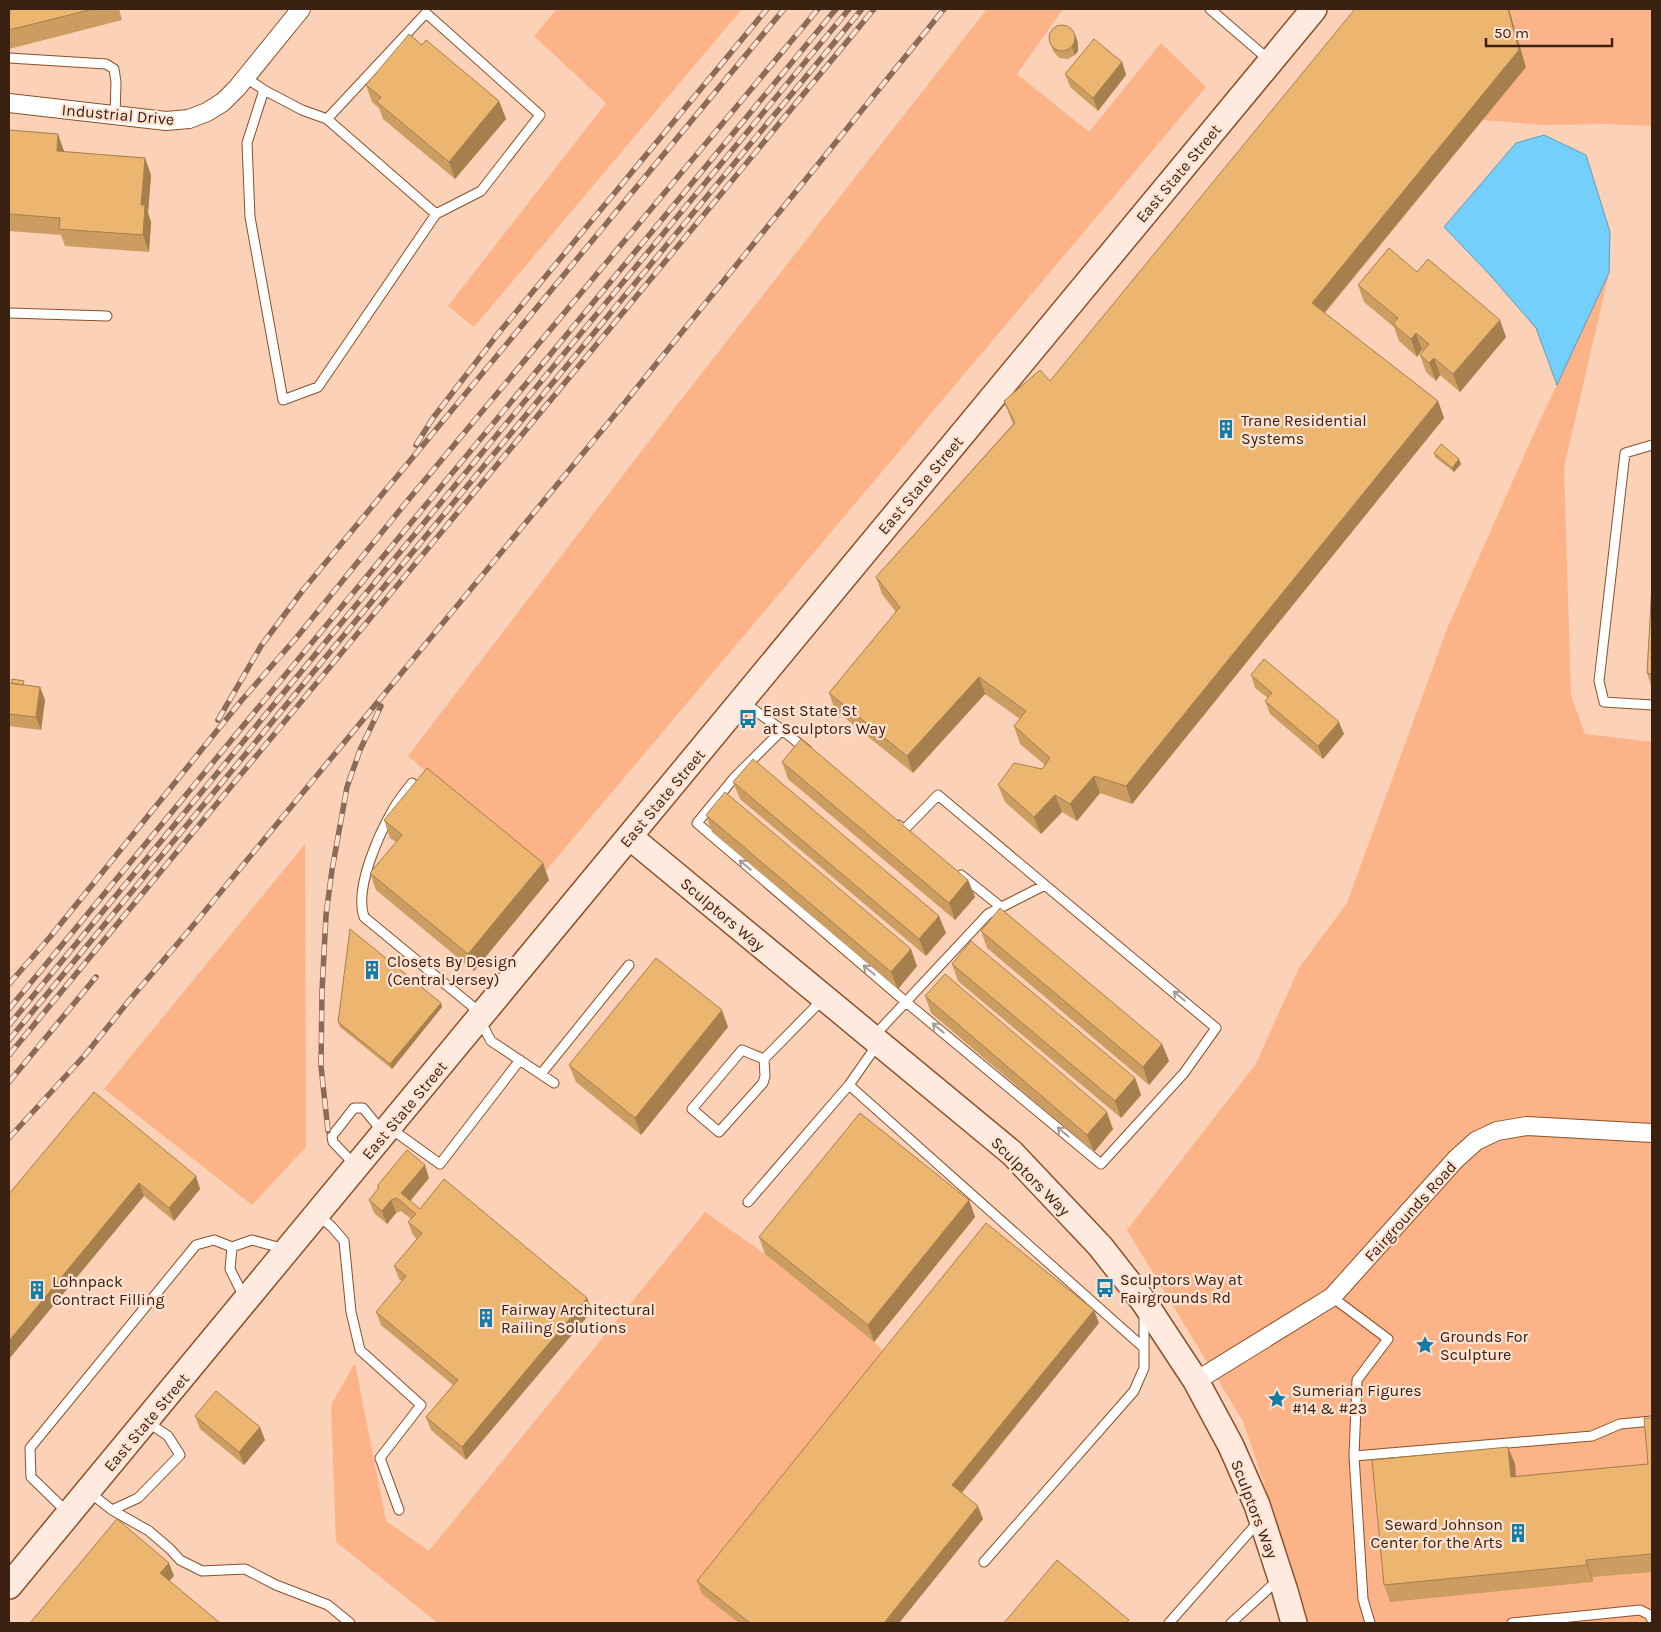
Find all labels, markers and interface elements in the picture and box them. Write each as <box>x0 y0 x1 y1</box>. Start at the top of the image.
scale bar <box>1486 15 1612 47</box>
text: 50 m <box>1494 24 1529 42</box>
street label: Industrial Drive <box>61 100 175 129</box>
street label: East State Street <box>1132 120 1225 226</box>
place label: Trane Residential Systems <box>1241 411 1367 448</box>
building icon: Trane Residential Systems <box>1215 418 1237 440</box>
street label: East State Street <box>874 432 967 538</box>
place label: East State St at Sculptors Way <box>763 701 886 738</box>
bus stop icon: East State St at Sculptors Way <box>737 708 759 730</box>
street label: East State Street <box>616 745 709 851</box>
one-way arrow <box>739 859 752 870</box>
street label: Sculptors Way <box>677 874 769 956</box>
place label: Closets By Design (Central Jersey) <box>387 952 517 989</box>
building icon: Closets By Design (Central Jersey) <box>361 959 383 981</box>
one-way arrow <box>863 965 876 976</box>
one-way arrow <box>1172 991 1185 1002</box>
one-way arrow <box>932 1023 945 1034</box>
street label: East State Street <box>358 1057 451 1163</box>
one-way arrow <box>1057 1127 1070 1138</box>
street label: Sculptors Way <box>987 1133 1075 1220</box>
street label: Fairgrounds Road <box>1360 1157 1460 1265</box>
place label: Sculptors Way at Fairgrounds Rd <box>1120 1270 1243 1307</box>
place label: Lohnpack Contract Filling <box>52 1272 164 1309</box>
bus stop icon: Sculptors Way at Fairgrounds Rd <box>1094 1277 1116 1299</box>
building icon: Lohnpack Contract Filling <box>26 1279 48 1301</box>
place label: Fairway Architectural Railing Solutions <box>501 1300 655 1337</box>
building icon: Fairway Architectural Railing Solutions <box>475 1307 497 1329</box>
place label: Grounds For Sculpture <box>1440 1327 1529 1364</box>
place icon: Grounds For Sculpture <box>1414 1334 1436 1356</box>
street label: East State Street <box>100 1369 193 1475</box>
place label: Sumerian Figures #14 & #23 <box>1292 1381 1422 1418</box>
place icon: Sumerian Figures #14 & #23 <box>1266 1388 1288 1410</box>
street label: Sculptors Way <box>1227 1457 1282 1562</box>
place label: Seward Johnson Center for the Arts <box>1371 1515 1503 1552</box>
building icon: Seward Johnson Center for the Arts <box>1507 1522 1529 1544</box>

